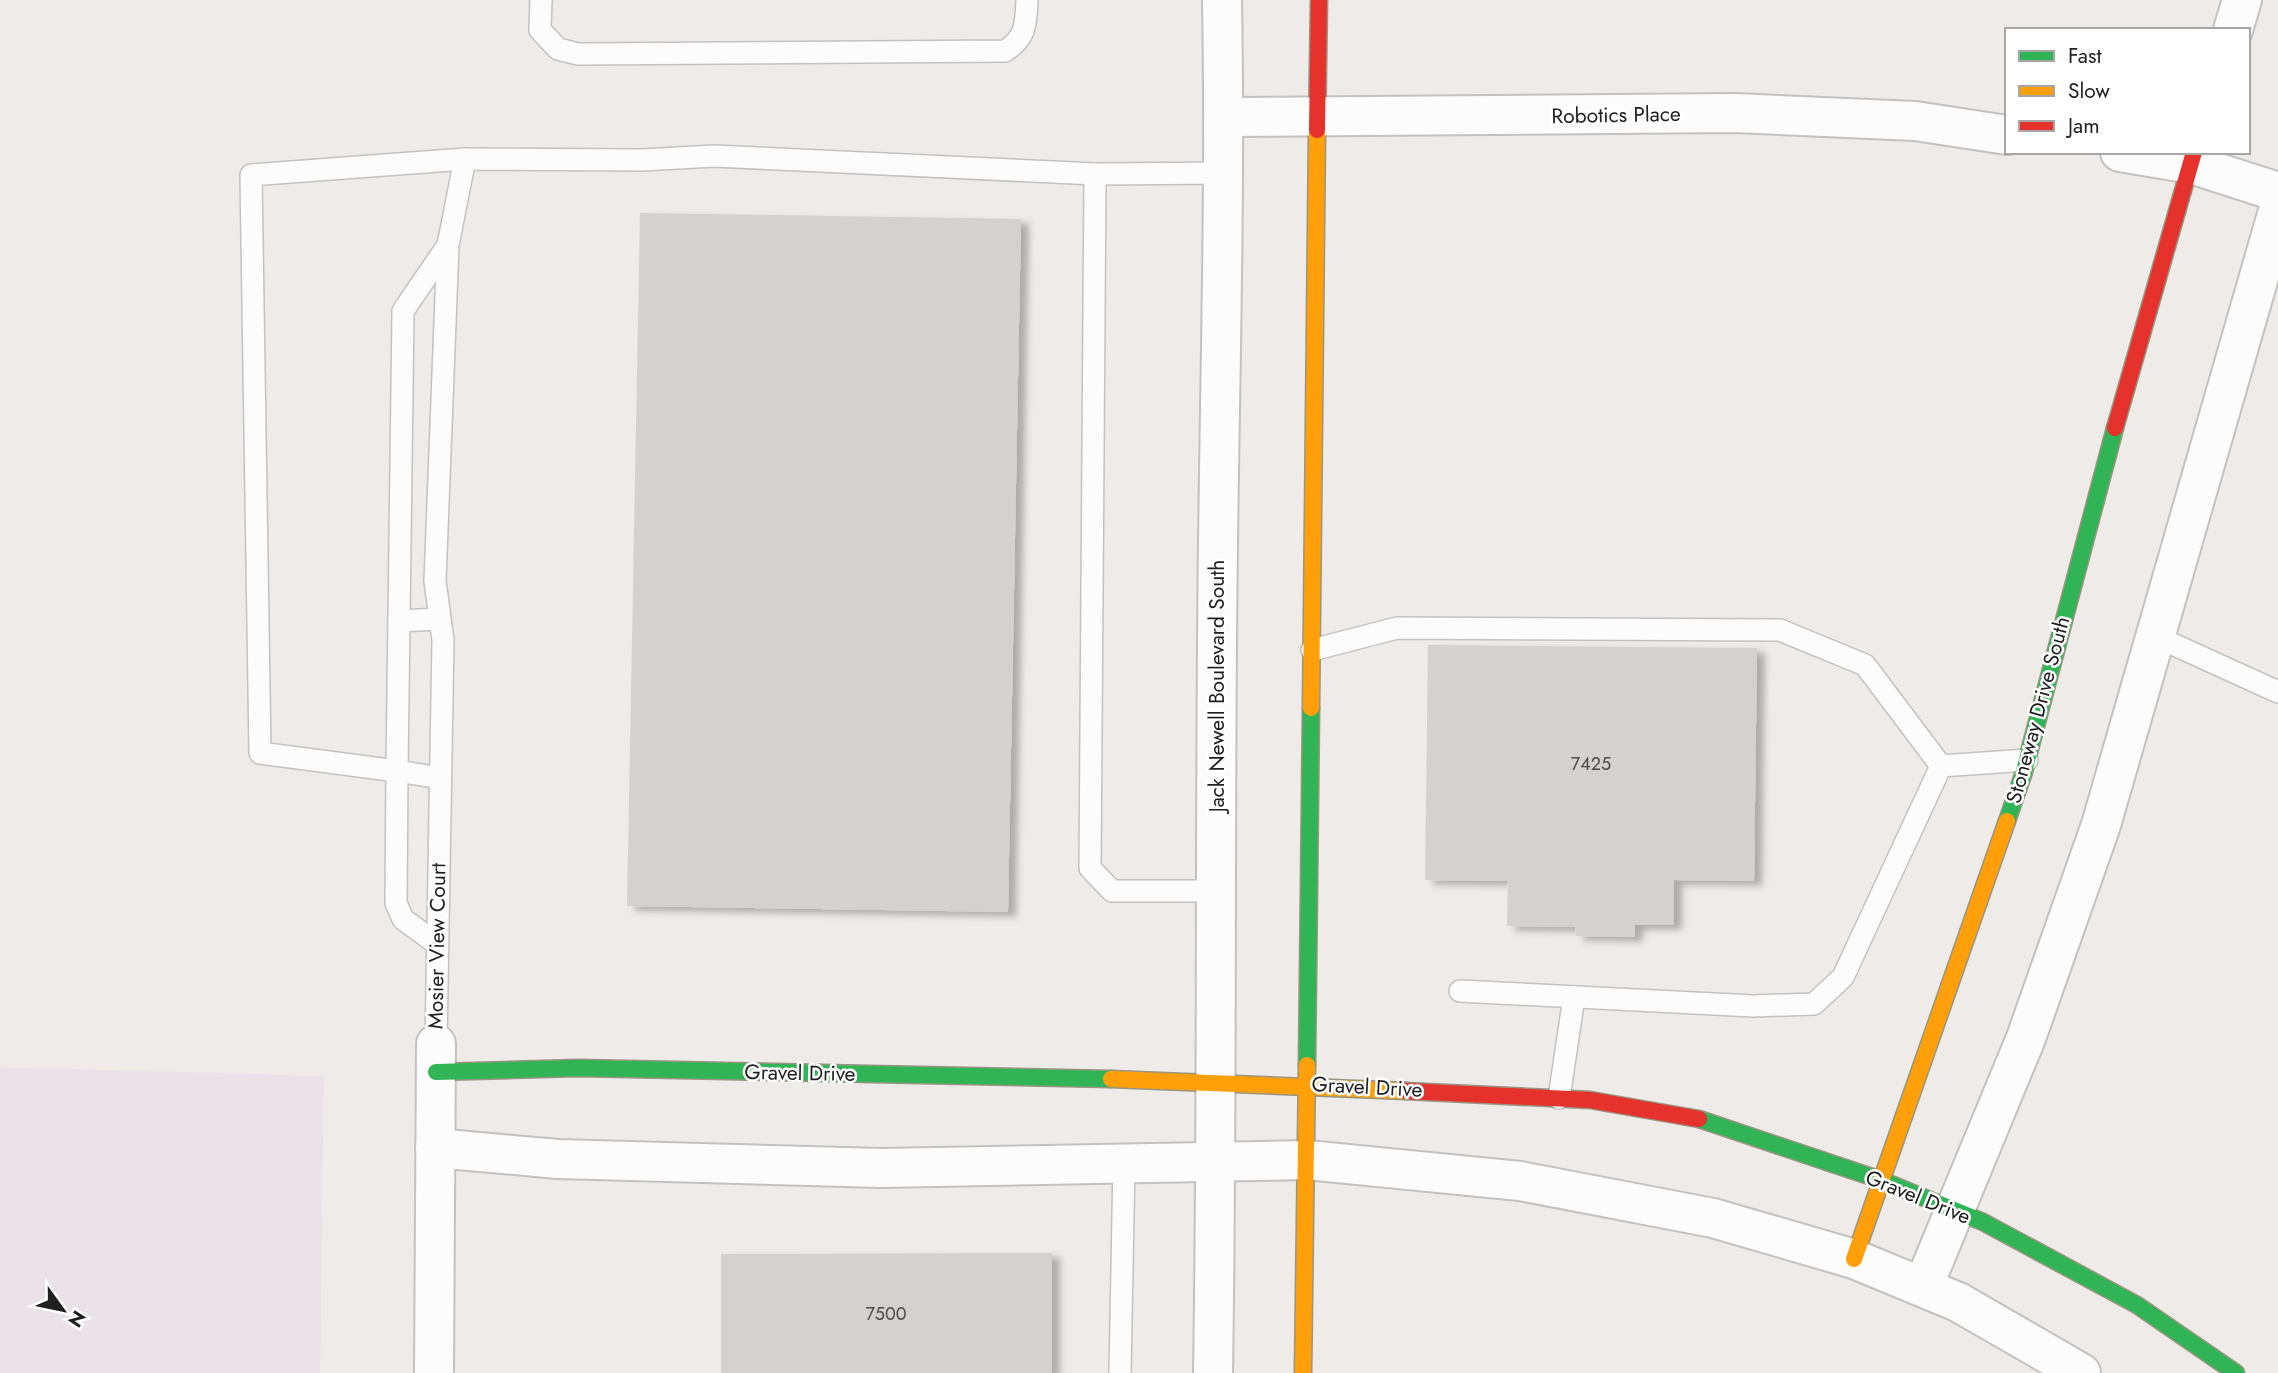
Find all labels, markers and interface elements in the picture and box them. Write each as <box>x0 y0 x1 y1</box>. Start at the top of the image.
legend <box>2005 28 2250 154</box>
text: Fast <box>2068 41 2101 71</box>
text: Slow <box>2068 76 2110 106</box>
street label: Robotics Place <box>1551 99 1681 131</box>
text: Jam <box>2065 111 2100 141</box>
street label: Jack Newell Boulevard South <box>1202 560 1232 815</box>
street label: Stoneway Drive South <box>1999 613 2077 807</box>
house number: 7425 <box>1571 751 1611 777</box>
street label: Mosier View Court <box>421 863 453 1029</box>
street label: Gravel Drive <box>744 1057 856 1089</box>
street label: Gravel Drive <box>1311 1069 1423 1105</box>
street label: Gravel Drive <box>1861 1162 1975 1232</box>
north arrow <box>28 1275 98 1345</box>
house number: 7500 <box>865 1301 907 1327</box>
text: N <box>61 1305 92 1333</box>

